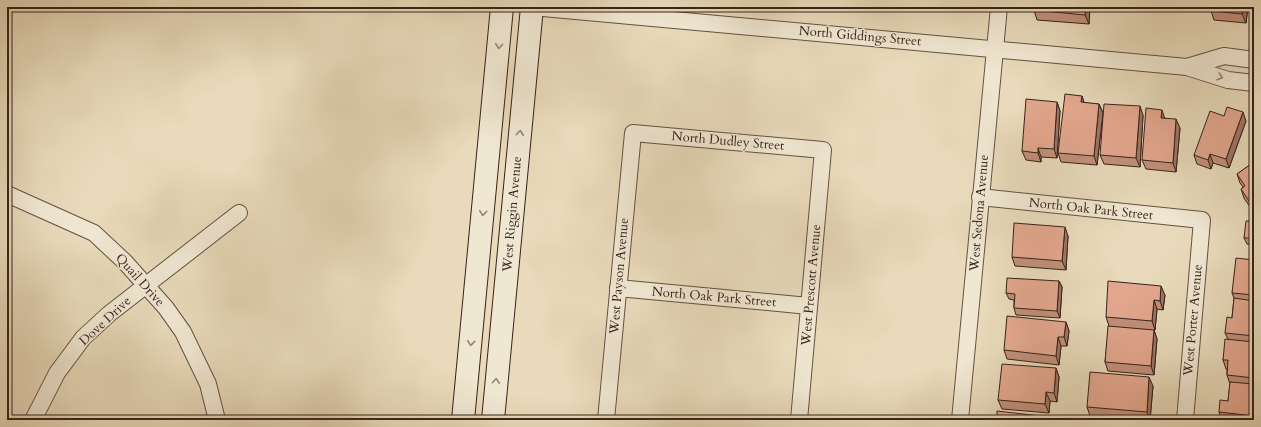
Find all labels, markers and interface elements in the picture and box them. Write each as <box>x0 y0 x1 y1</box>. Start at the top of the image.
street label: North Giddings Street <box>798 22 922 50</box>
one-way arrow <box>494 43 503 49</box>
one-way arrow <box>1217 72 1224 81</box>
street label: North Dudley Street <box>671 127 785 155</box>
one-way arrow <box>515 130 524 136</box>
street label: West Sedona Avenue <box>965 154 993 273</box>
street label: West Riggin Avenue <box>498 155 526 274</box>
street label: North Oak Park Street <box>1028 194 1154 224</box>
one-way arrow <box>479 210 488 216</box>
street label: West Payson Avenue <box>605 217 633 336</box>
street label: West Prescott Avenue <box>797 224 825 347</box>
street label: Quail Drive <box>111 250 169 311</box>
street label: West Porter Avenue <box>1179 263 1207 378</box>
street label: North Oak Park Street <box>651 283 777 311</box>
street label: Dove Drive <box>75 292 135 350</box>
one-way arrow <box>466 339 475 346</box>
one-way arrow <box>492 378 501 384</box>

